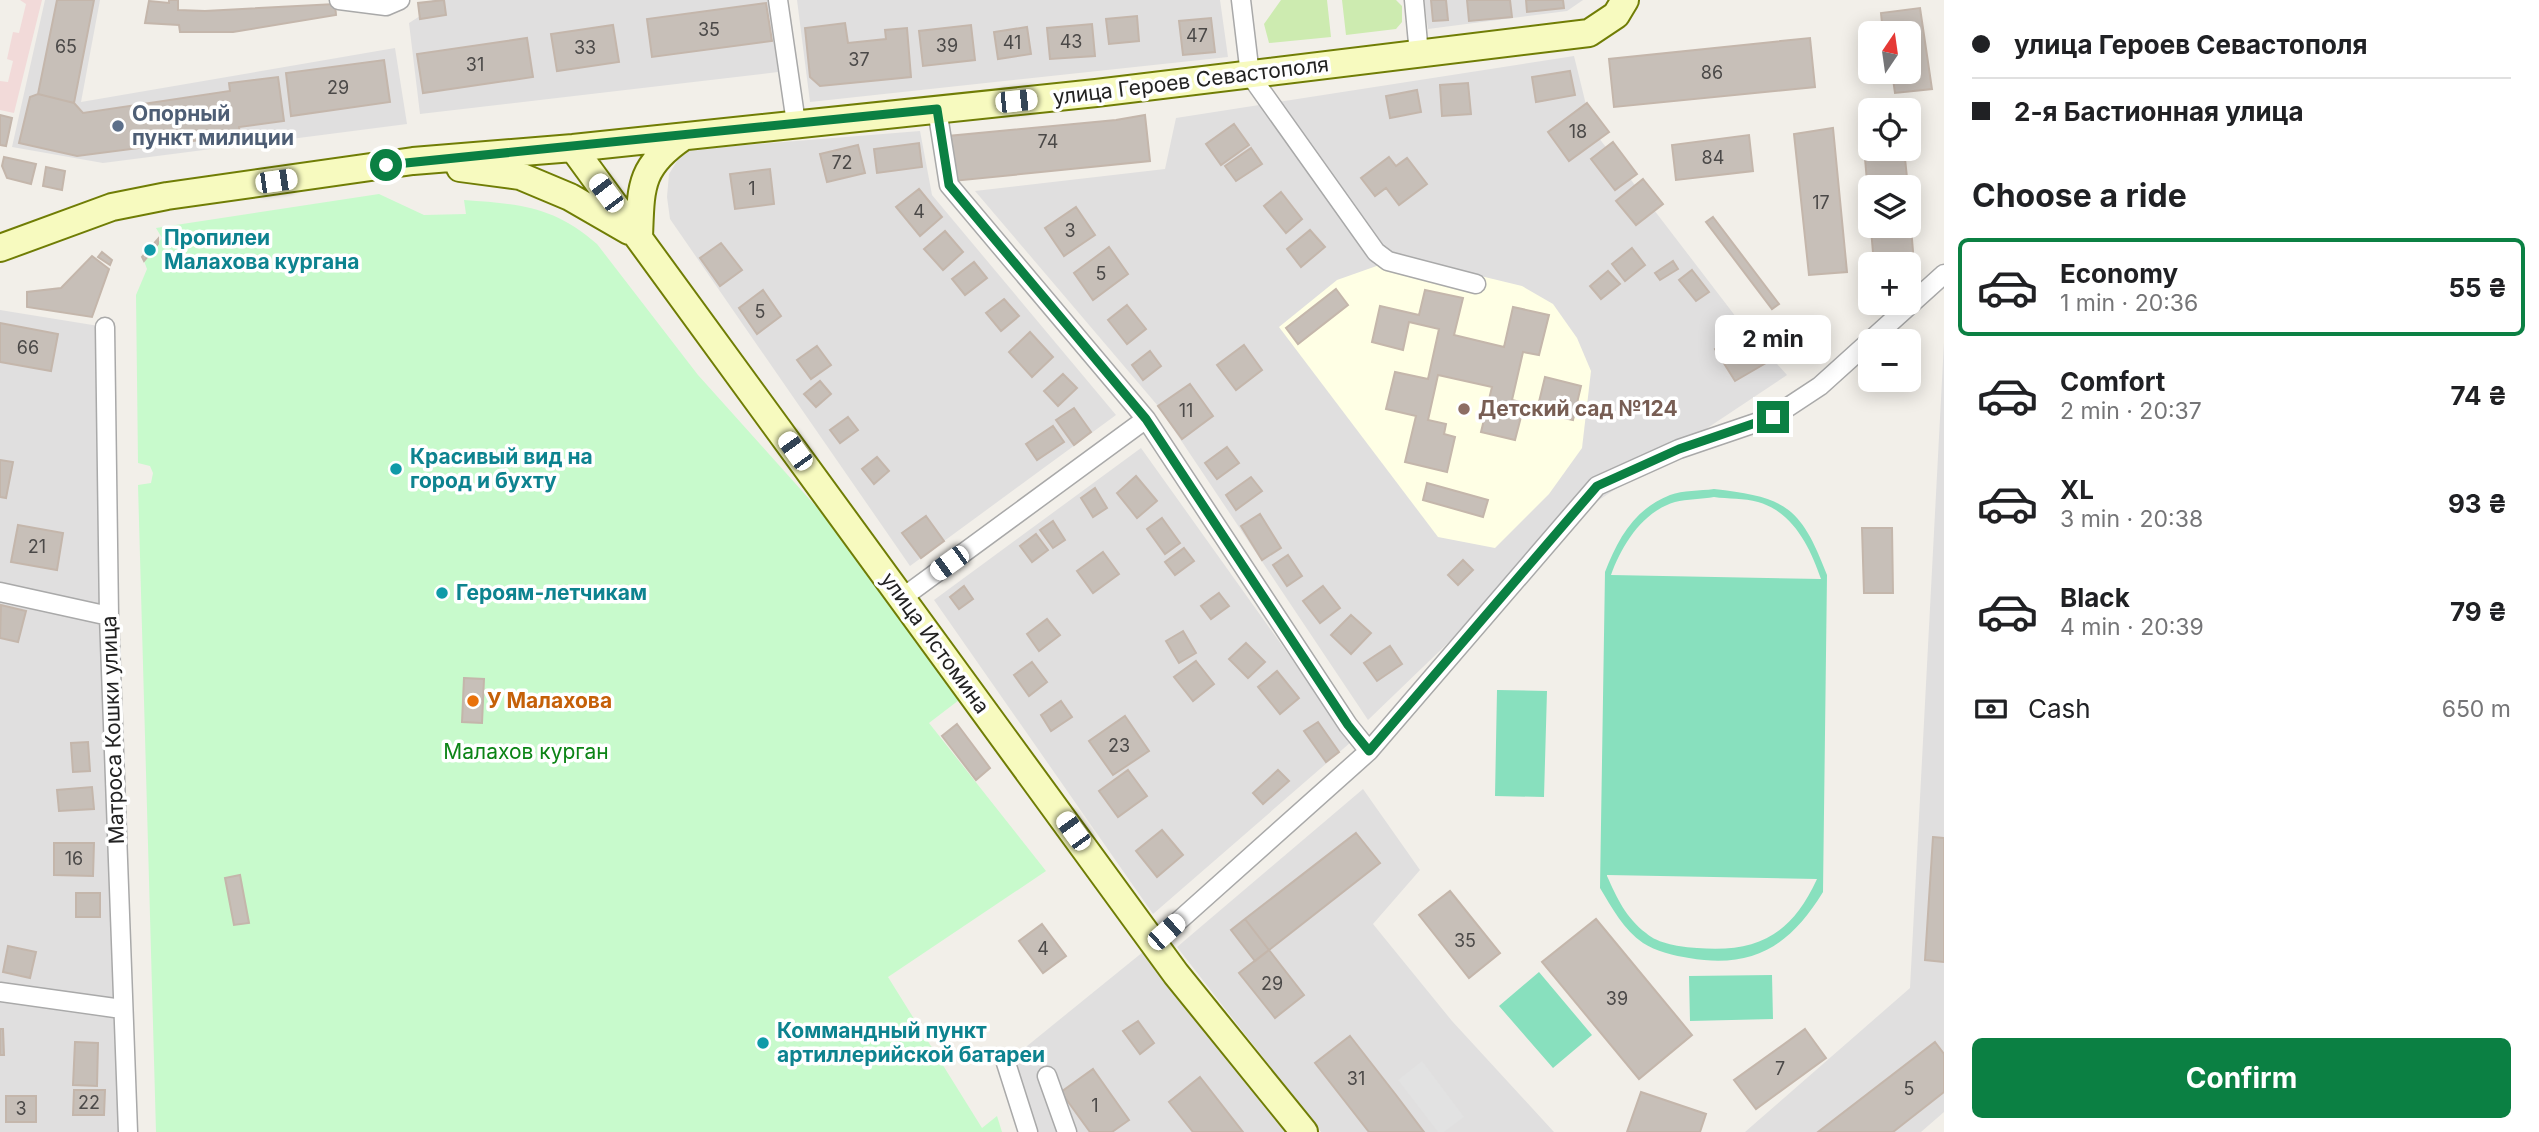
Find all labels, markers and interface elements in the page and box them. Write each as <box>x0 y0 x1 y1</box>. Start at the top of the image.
house number: 35 <box>698 19 720 40</box>
north arrow <box>1858 21 1922 84</box>
map controls <box>1858 21 1921 392</box>
house number: 47 <box>1186 25 1208 46</box>
text: улица Героев Севастополя <box>2014 29 2368 60</box>
house number: 43 <box>1060 31 1082 52</box>
house number: 41 <box>1003 32 1021 53</box>
house number: 39 <box>936 35 958 56</box>
house number: 65 <box>55 36 77 57</box>
house number: 33 <box>574 37 596 58</box>
house number: 37 <box>848 49 870 70</box>
street label: улица Героев Севастополя <box>1052 51 1330 110</box>
house number: 31 <box>466 54 484 75</box>
house number: 86 <box>1701 62 1723 83</box>
house number: 29 <box>327 77 349 98</box>
car <box>995 88 1038 114</box>
text: 2-я Бастионная улица <box>2014 96 2304 127</box>
button: locate <box>1858 98 1921 161</box>
place label: Опорный пункт милиции <box>132 101 294 150</box>
marker: Опорный пункт милиции <box>110 118 126 134</box>
house number: 18 <box>1569 121 1587 142</box>
house number: 74 <box>1038 131 1058 152</box>
house number: 84 <box>1702 147 1724 168</box>
route start <box>370 149 402 181</box>
house number: 72 <box>831 152 853 173</box>
car <box>254 168 299 194</box>
car <box>585 170 628 216</box>
button: layers <box>1858 175 1921 238</box>
text: Choose a ride <box>1972 176 2187 215</box>
house number: 1 <box>748 178 756 199</box>
house number: 17 <box>1812 192 1830 213</box>
house number: 4 <box>913 201 925 222</box>
house number: 3 <box>1064 220 1076 241</box>
place label: Пропилеи Малахова кургана <box>164 225 360 274</box>
marker: Пропилеи Малахова кургана <box>142 242 158 258</box>
button: + <box>1858 252 1921 315</box>
icon: car <box>1976 256 2039 319</box>
text: Economy <box>2060 258 2178 289</box>
house number: 5 <box>1096 263 1106 284</box>
text: 55 ₴ <box>2448 272 2507 303</box>
text: 1 min · 20:36 <box>2060 289 2198 317</box>
house number: 5 <box>755 301 765 322</box>
callout: 2 min <box>1715 316 1831 364</box>
text: 2 min <box>1742 325 1804 353</box>
button: − <box>1858 329 1921 392</box>
house number: 66 <box>17 337 39 358</box>
icon: car <box>1976 364 2039 427</box>
text: Comfort <box>2060 366 2165 397</box>
text: 74 ₴ <box>2450 380 2507 411</box>
place label: Детский сад №124 <box>1478 396 1678 421</box>
text: 2 min · 20:37 <box>2060 397 2202 425</box>
house number: 11 <box>1179 400 1193 421</box>
marker: Детский сад №124 <box>1456 401 1472 417</box>
route end <box>1757 401 1789 433</box>
car <box>775 428 816 474</box>
place label: Красивый вид на город и бухту <box>410 444 593 493</box>
marker: Красивый вид на город и бухту <box>388 461 404 477</box>
icon: car <box>1976 472 2039 535</box>
text: XL <box>2060 474 2094 505</box>
text: 93 ₴ <box>2448 488 2507 519</box>
text: 3 min · 20:38 <box>2060 505 2203 533</box>
house number: 21 <box>28 536 46 557</box>
car <box>926 542 973 584</box>
street label: улица Истомина <box>876 567 995 718</box>
place label: Героям-летчикам <box>456 580 647 605</box>
icon: car <box>1976 580 2039 643</box>
text: Black <box>2060 582 2130 613</box>
marker: Героям-летчикам <box>434 585 450 601</box>
text: 79 ₴ <box>2450 596 2507 627</box>
text: 4 min · 20:39 <box>2060 613 2204 641</box>
street label: Матроса Кошки улица <box>96 615 129 845</box>
place label: У Малахова <box>487 688 612 713</box>
icon: cash <box>1972 690 2010 728</box>
marker: У Малахова <box>465 693 481 709</box>
text: Cash <box>2028 693 2091 724</box>
text: 650 m <box>2442 695 2511 723</box>
house number: 23 <box>1108 735 1130 756</box>
park label: Малахов курган <box>443 739 609 764</box>
car <box>1053 808 1094 854</box>
house number: 16 <box>65 848 83 869</box>
car <box>1144 910 1189 954</box>
house number: 35 <box>1454 930 1476 951</box>
house number: 4 <box>1037 938 1049 959</box>
house number: 29 <box>1261 973 1283 994</box>
house number: 39 <box>1606 988 1628 1009</box>
place label: Коммандный пункт артиллерийской батареи <box>777 1018 1045 1067</box>
marker: Коммандный пункт артиллерийской батареи <box>755 1035 771 1051</box>
button: Confirm <box>1972 1038 2511 1118</box>
house number: 7 <box>1775 1058 1785 1079</box>
house number: 31 <box>1347 1068 1365 1089</box>
house number: 5 <box>1904 1078 1914 1099</box>
house number: 22 <box>78 1092 100 1113</box>
house number: 1 <box>1091 1095 1099 1116</box>
house number: 3 <box>15 1098 27 1119</box>

